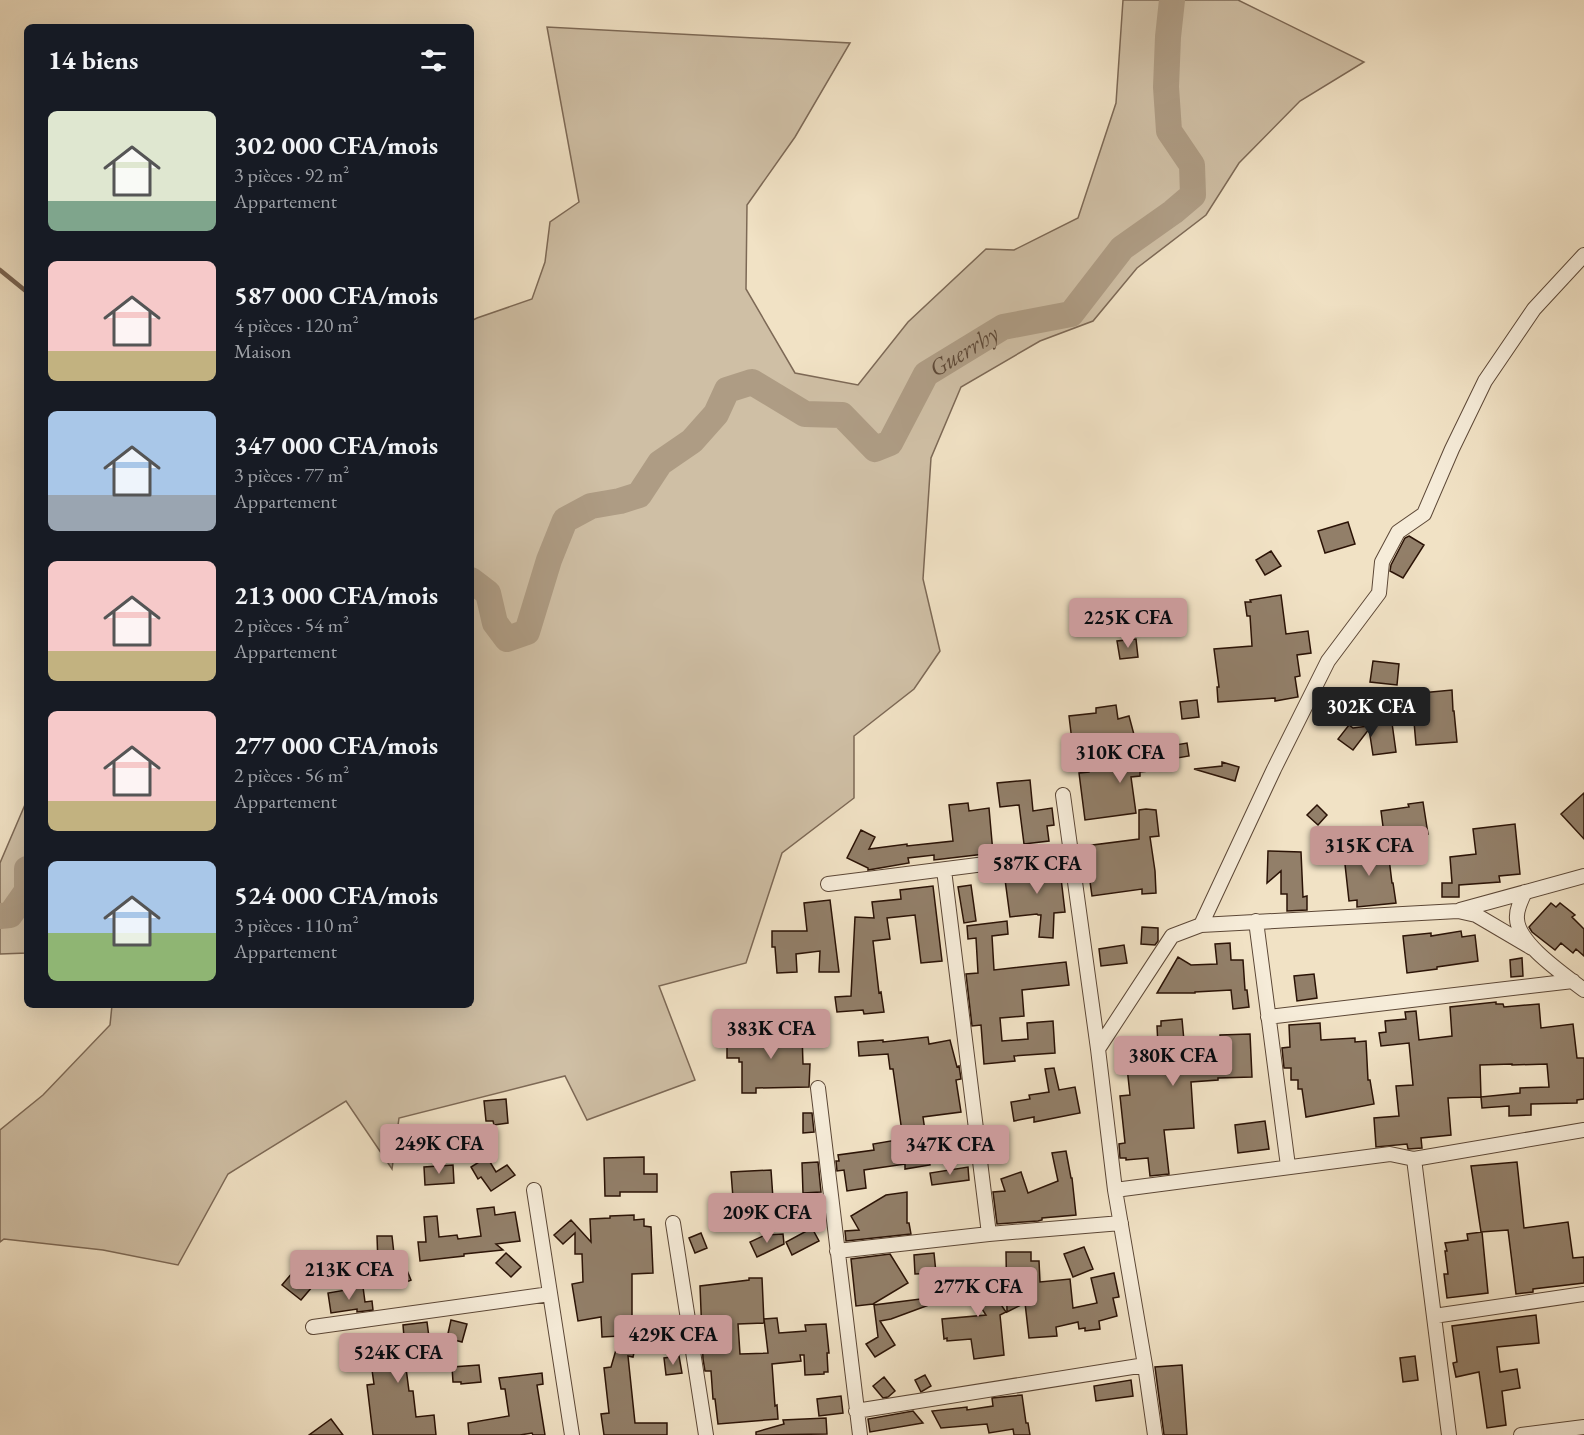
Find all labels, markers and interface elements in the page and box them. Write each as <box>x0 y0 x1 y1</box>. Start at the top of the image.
text: 14 biens <box>48 43 138 77</box>
icon: filters <box>417 44 450 77</box>
text: 302 000 CFA/mois <box>234 128 438 162</box>
icon: home <box>96 135 168 207</box>
text: 3 pièces · 92 m² <box>234 162 349 188</box>
text: Appartement <box>234 188 337 214</box>
text: 587 000 CFA/mois <box>234 278 438 312</box>
icon: home <box>96 285 168 357</box>
text: 4 pièces · 120 m² <box>234 312 359 338</box>
water label: Guerrhy <box>923 317 1004 384</box>
text: Maison <box>234 338 291 364</box>
text: 347 000 CFA/mois <box>234 428 438 462</box>
icon: home <box>96 435 168 507</box>
text: 3 pièces · 77 m² <box>234 462 349 488</box>
text: Appartement <box>234 488 337 514</box>
text: 213 000 CFA/mois <box>234 578 438 612</box>
icon: home <box>96 585 168 657</box>
pin: 225K CFA <box>1066 598 1190 649</box>
text: 225K CFA <box>1083 604 1173 630</box>
text: 2 pièces · 54 m² <box>234 612 349 638</box>
text: Appartement <box>234 638 337 664</box>
pin: 302K CFA <box>1309 687 1433 738</box>
text: 302K CFA <box>1326 693 1416 719</box>
text: 277 000 CFA/mois <box>234 728 438 762</box>
pin: 310K CFA <box>1058 733 1182 784</box>
icon: home <box>96 735 168 807</box>
text: 310K CFA <box>1075 739 1165 765</box>
text: 2 pièces · 56 m² <box>234 762 349 788</box>
text: Appartement <box>234 788 337 814</box>
pin: 315K CFA <box>1307 826 1431 877</box>
text: 315K CFA <box>1324 832 1414 858</box>
pin: 587K CFA <box>975 844 1099 895</box>
text: 587K CFA <box>992 850 1082 876</box>
text: 524 000 CFA/mois <box>234 878 438 912</box>
icon: home <box>96 885 168 957</box>
text: 3 pièces · 110 m² <box>234 912 359 938</box>
text: Appartement <box>234 938 337 964</box>
pin: 383K CFA <box>709 1009 833 1060</box>
text: 383K CFA <box>726 1015 816 1041</box>
pin: 380K CFA <box>1111 1036 1235 1087</box>
text: 380K CFA <box>1128 1042 1218 1068</box>
pin: 249K CFA <box>377 1124 501 1175</box>
pin: 347K CFA <box>888 1125 1012 1176</box>
text: 249K CFA <box>394 1130 484 1156</box>
text: 347K CFA <box>905 1131 995 1157</box>
pin: 209K CFA <box>705 1193 829 1244</box>
text: 209K CFA <box>722 1199 812 1225</box>
pin: 213K CFA <box>287 1250 411 1301</box>
text: 213K CFA <box>304 1256 394 1282</box>
pin: 277K CFA <box>916 1267 1040 1318</box>
text: 277K CFA <box>933 1273 1023 1299</box>
pin: 429K CFA <box>611 1315 735 1366</box>
text: 429K CFA <box>628 1321 718 1347</box>
pin: 524K CFA <box>336 1333 460 1384</box>
text: 524K CFA <box>353 1339 443 1365</box>

